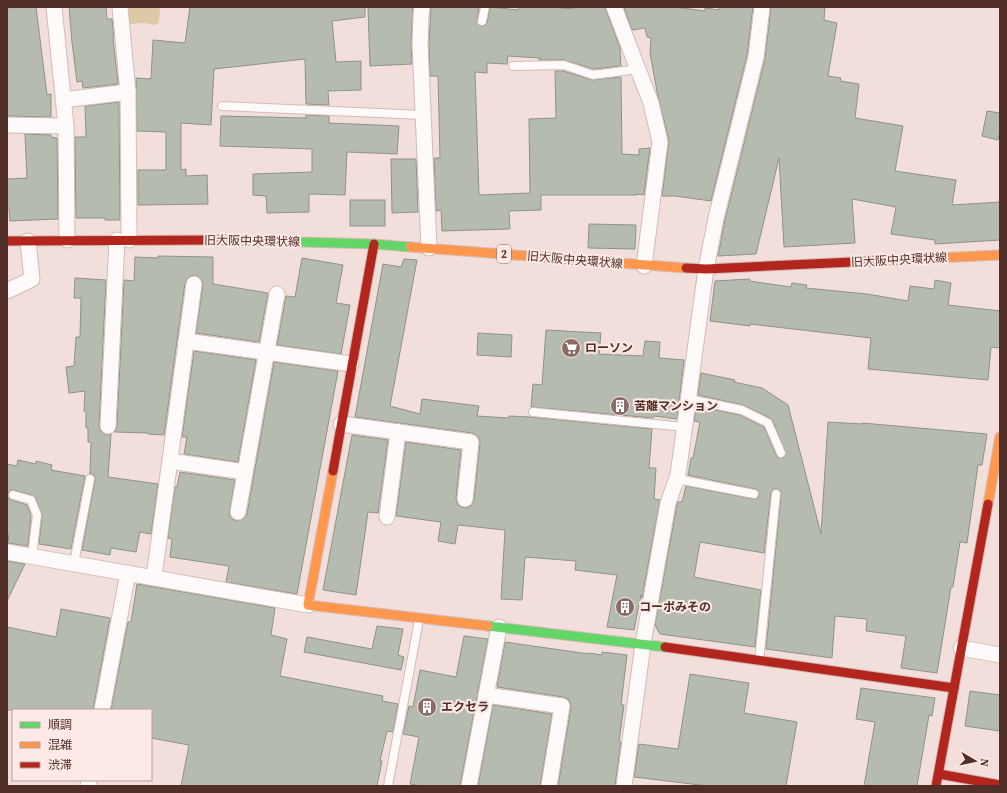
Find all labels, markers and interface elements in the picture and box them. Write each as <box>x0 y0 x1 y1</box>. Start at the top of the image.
street label: 旧大阪中央環状線 <box>204 232 300 250</box>
road number: 2 <box>497 245 511 263</box>
street label: 旧大阪中央環状線 <box>526 248 624 272</box>
street label: 旧大阪中央環状線 <box>851 249 947 271</box>
supermarket icon: ローソン <box>560 337 582 359</box>
place label: ローソン <box>585 340 633 356</box>
building icon: 苦離マンション <box>609 395 631 417</box>
place label: 苦離マンション <box>634 398 718 414</box>
building icon: コーポみその <box>614 596 636 618</box>
place label: コーポみその <box>639 599 711 615</box>
building icon: エクセラ <box>416 696 438 718</box>
place label: エクセラ <box>441 699 489 715</box>
legend <box>12 709 152 781</box>
text: 順調 <box>48 717 72 733</box>
text: 混雑 <box>48 737 72 753</box>
north arrow <box>955 741 995 781</box>
text: 渋滞 <box>48 757 72 773</box>
text: N <box>976 757 992 768</box>

